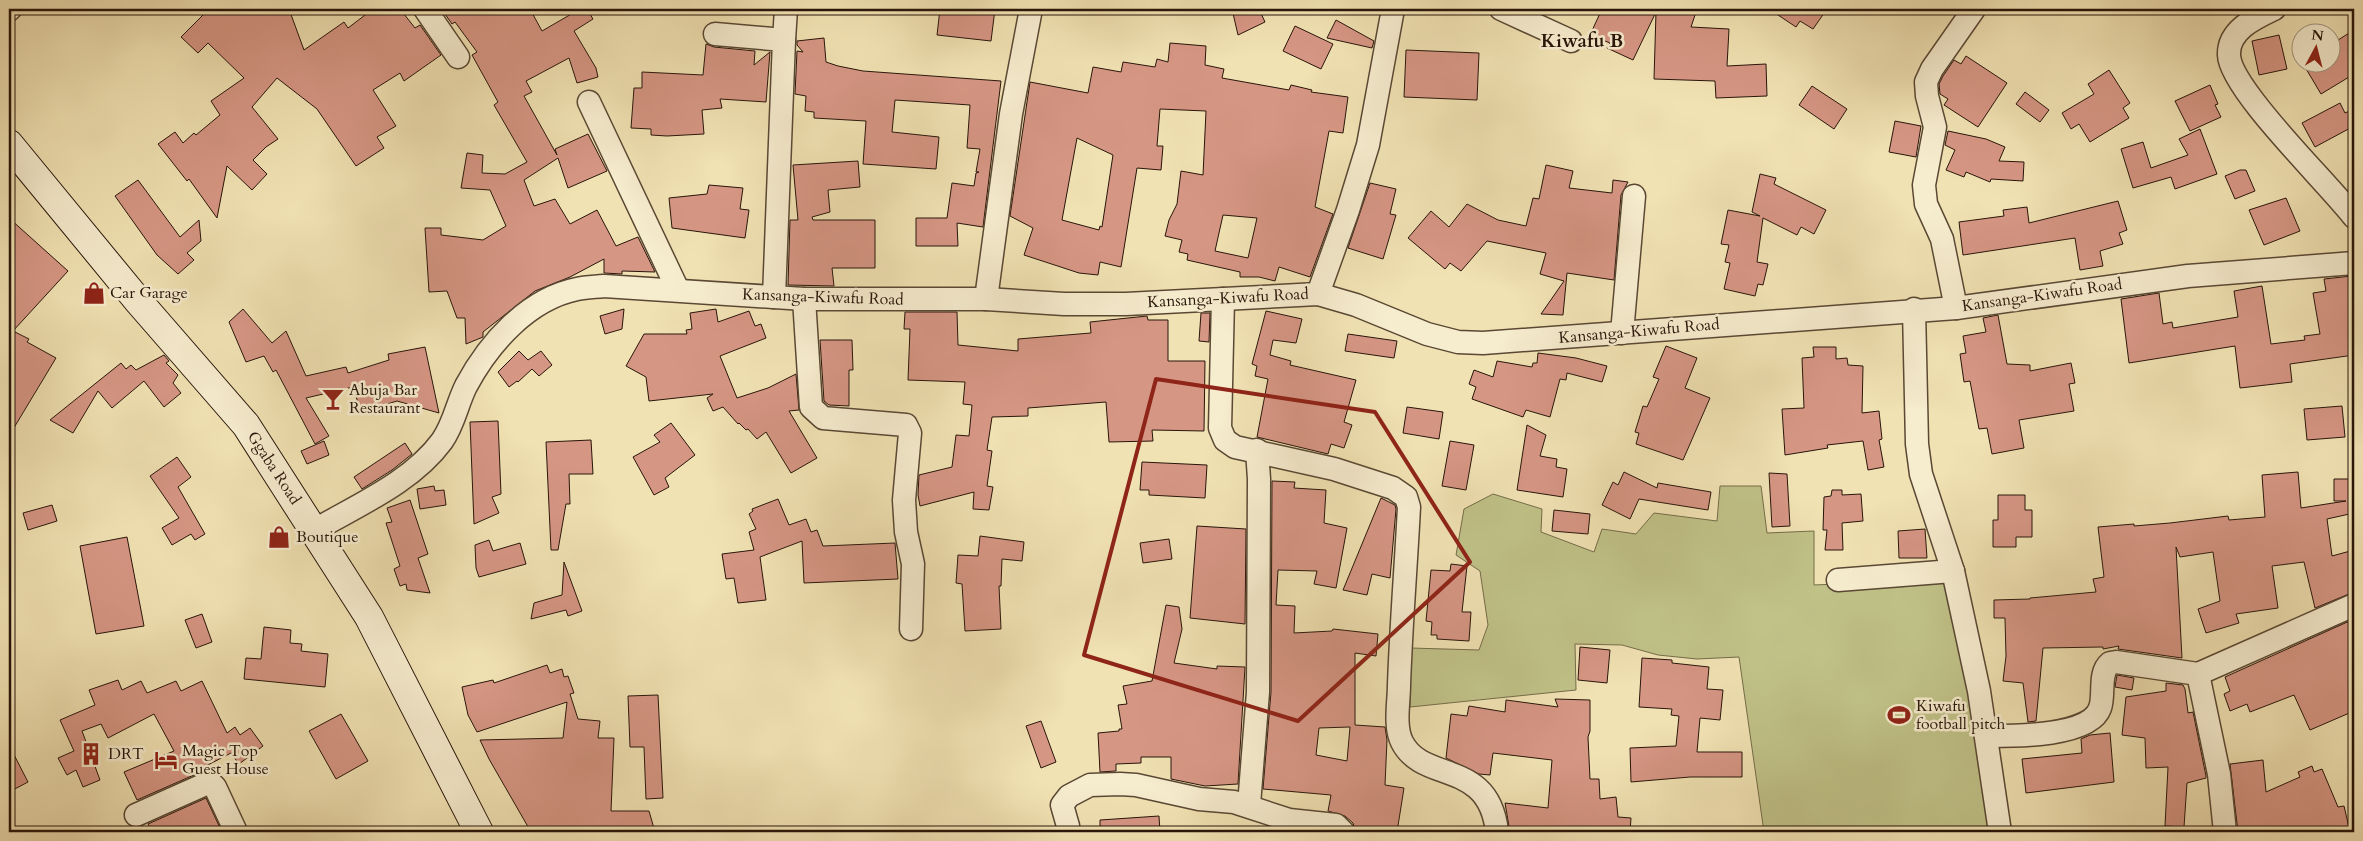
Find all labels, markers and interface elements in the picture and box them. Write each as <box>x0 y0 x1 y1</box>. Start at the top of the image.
north arrow <box>2290 22 2340 72</box>
text: N <box>2310 25 2325 46</box>
district label: Kiwafu B <box>1541 28 1623 54</box>
street label: Kansanga-Kiwafu Road <box>1960 273 2124 317</box>
shop icon: Car Garage <box>81 280 107 306</box>
place label: Car Garage <box>110 282 188 304</box>
street label: Kansanga-Kiwafu Road <box>742 283 905 311</box>
street label: Kansanga-Kiwafu Road <box>1147 283 1310 313</box>
street label: Kansanga-Kiwafu Road <box>1558 313 1721 349</box>
place label: Abuja Bar Restaurant <box>349 379 420 419</box>
bar icon: Abuja Bar Restaurant <box>320 386 346 412</box>
street label: Ggaba Road <box>242 427 306 509</box>
shop icon: Boutique <box>266 524 292 550</box>
place label: Boutique <box>296 526 358 548</box>
place label: Kiwafu football pitch <box>1916 695 2006 735</box>
sports icon: Kiwafu football pitch <box>1886 702 1912 728</box>
place label: Magic Top Guest House <box>182 740 269 780</box>
building icon: DRT <box>78 741 104 767</box>
place label: DRT <box>108 743 144 765</box>
hotel icon: Magic Top Guest House <box>153 747 179 773</box>

